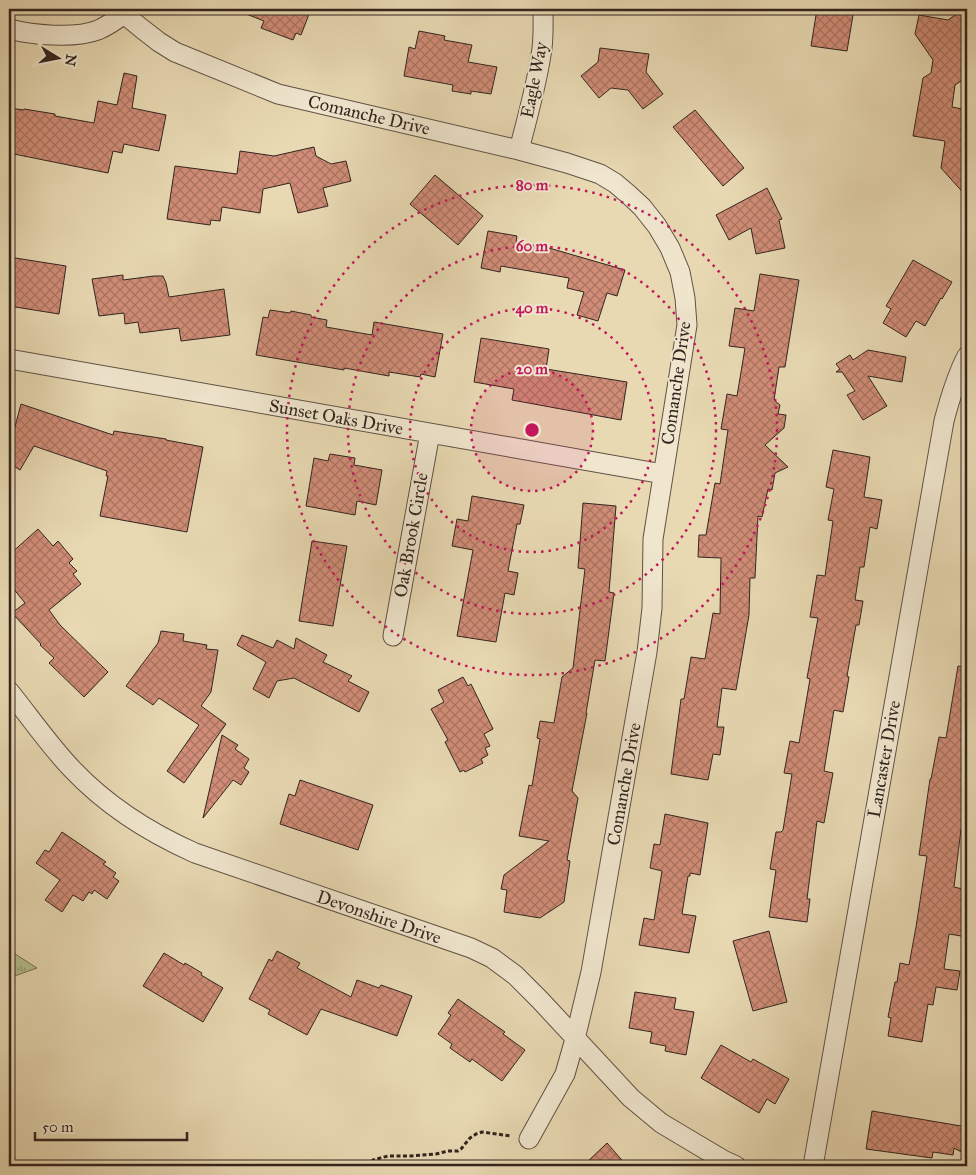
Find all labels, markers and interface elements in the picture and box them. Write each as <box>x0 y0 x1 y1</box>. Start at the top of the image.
north arrow <box>32 32 82 82</box>
street label: Eagle Way <box>516 40 553 120</box>
text: N <box>61 53 80 68</box>
street label: Comanche Drive <box>306 90 432 140</box>
text: 80 m <box>516 176 549 194</box>
text: 60 m <box>516 237 549 255</box>
text: 40 m <box>516 299 549 318</box>
street label: Comanche Drive <box>656 320 696 446</box>
text: 20 m <box>516 360 548 378</box>
street label: Sunset Oaks Drive <box>267 394 405 440</box>
centre of rings <box>523 421 541 439</box>
street label: Oak Brook Circle <box>389 471 433 599</box>
street label: Lancaster Drive <box>863 699 905 819</box>
street label: Comanche Drive <box>602 721 646 847</box>
street label: Devonshire Drive <box>314 885 444 949</box>
scale bar <box>35 1110 188 1142</box>
text: 50 m <box>42 1118 74 1136</box>

